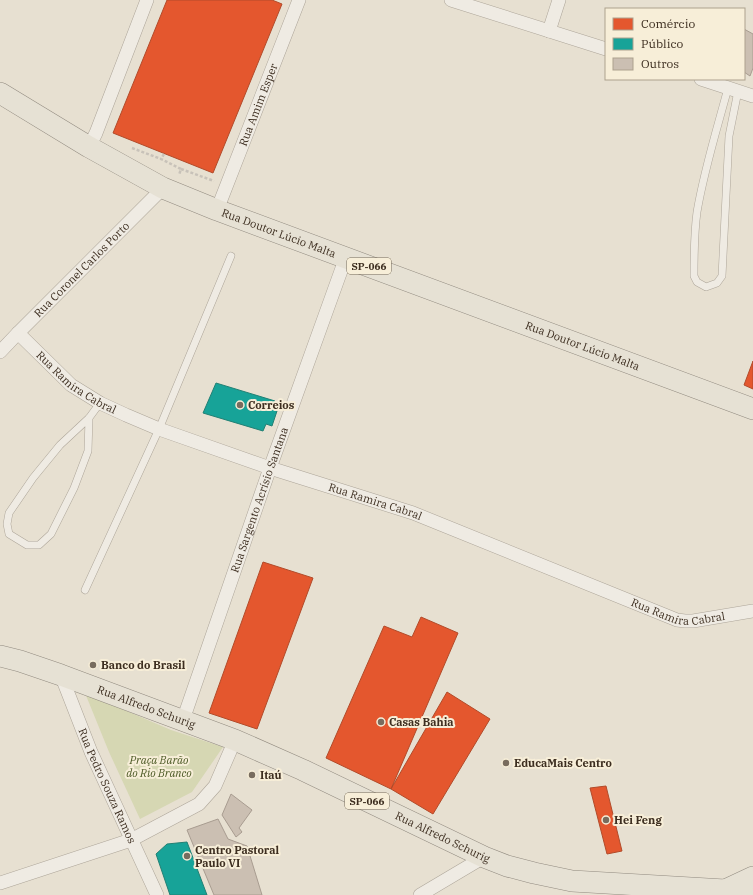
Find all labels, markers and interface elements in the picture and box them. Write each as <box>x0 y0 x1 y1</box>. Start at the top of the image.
legend <box>605 8 745 80</box>
text: Comércio <box>641 16 696 31</box>
text: Público <box>641 36 684 51</box>
text: Outros <box>641 56 679 71</box>
street label: Rua Amim Esper <box>236 61 281 148</box>
street label: Rua Doutor Lúcio Malta <box>220 205 338 261</box>
street label: Rua Coronel Carlos Porto <box>31 219 132 320</box>
road number: SP-066 <box>347 258 391 274</box>
street label: Rua Doutor Lúcio Malta <box>523 318 642 373</box>
street label: Rua Ramira Cabral <box>33 348 119 417</box>
place label: Correios <box>248 398 295 412</box>
marker: Correios <box>235 400 245 410</box>
street label: Rua Sargento Acrísio Santana <box>227 425 291 574</box>
street label: Rua Ramira Cabral <box>327 480 424 523</box>
street label: Rua Ramira Cabral <box>629 595 726 628</box>
place label: Banco do Brasil <box>101 658 186 672</box>
marker: Banco do Brasil <box>88 660 98 670</box>
street label: Rua Alfredo Schurig <box>95 682 197 732</box>
place label: Casas Bahia <box>389 715 454 729</box>
marker: Casas Bahia <box>376 717 386 727</box>
street label: Rua Pedro Souza Ramos <box>75 726 139 846</box>
park label: Praça Barão do Rio Branco <box>126 753 192 780</box>
place label: EducaMais Centro <box>514 756 612 770</box>
marker: EducaMais Centro <box>501 758 511 768</box>
place label: Itaú <box>260 768 282 782</box>
marker: Itaú <box>247 770 257 780</box>
road number: SP-066 <box>345 793 389 809</box>
street label: Rua Alfredo Schurig <box>393 808 492 866</box>
place label: Hei Feng <box>614 813 662 827</box>
marker: Hei Feng <box>601 815 611 825</box>
place label: Centro Pastoral Paulo VI <box>195 843 280 870</box>
marker: Centro Pastoral Paulo VI <box>182 851 192 861</box>

